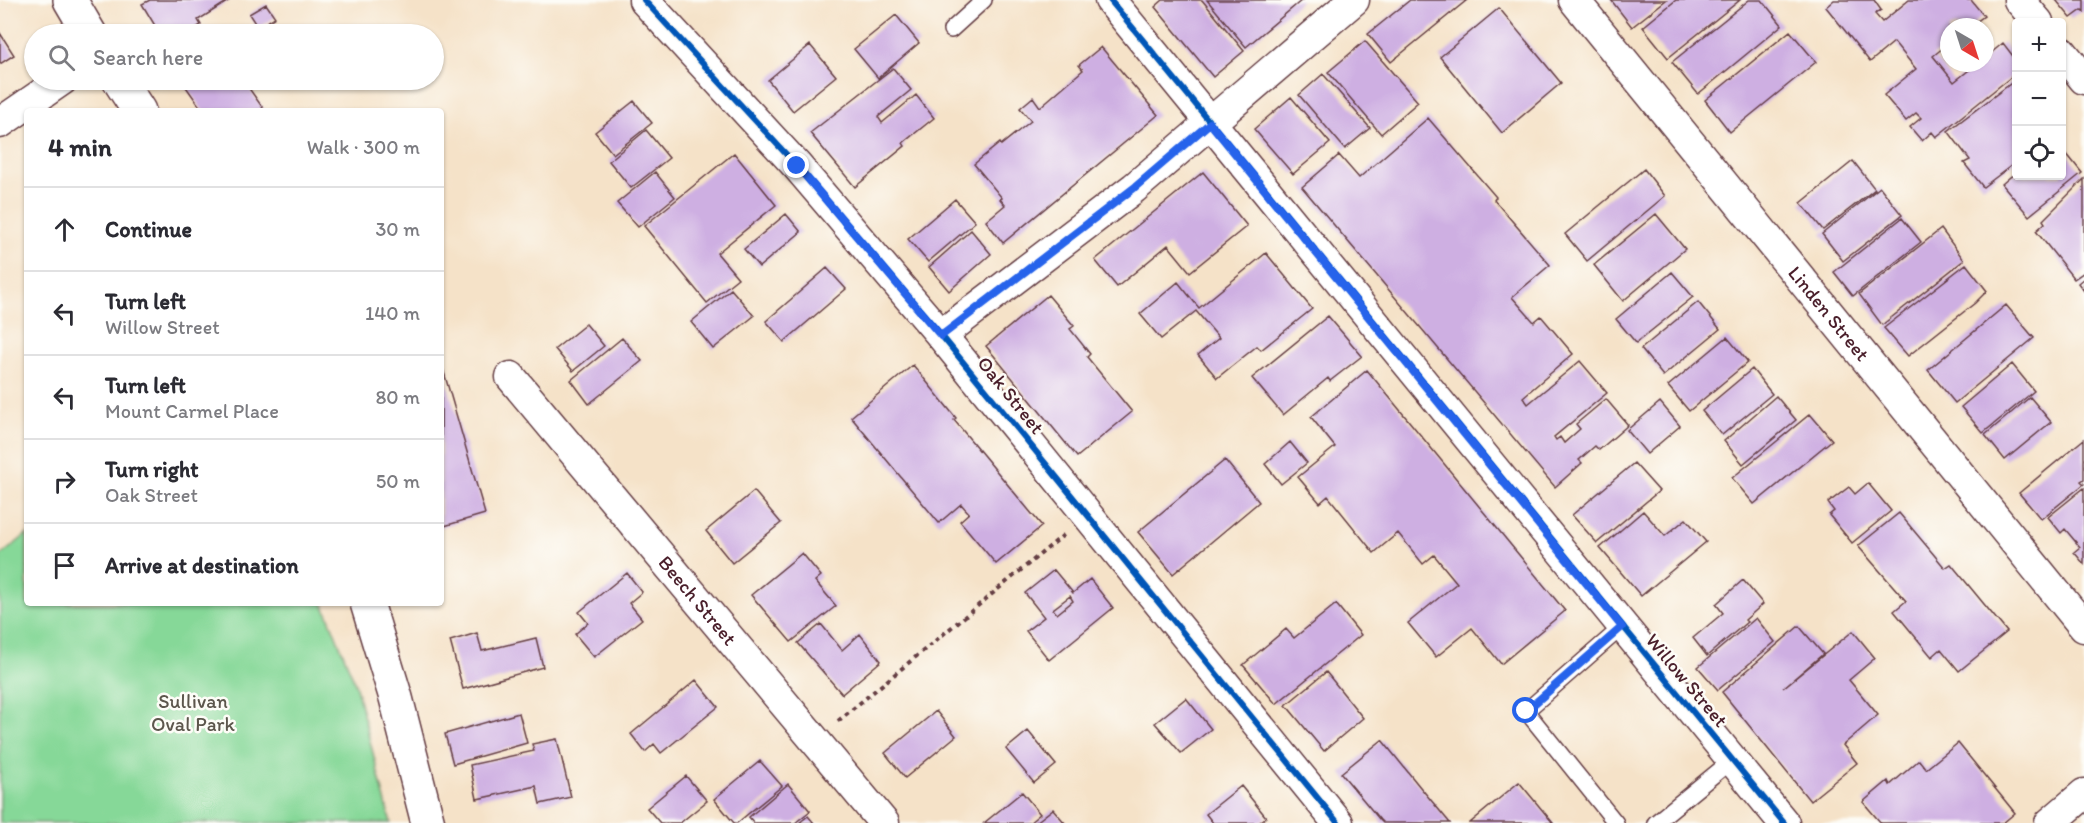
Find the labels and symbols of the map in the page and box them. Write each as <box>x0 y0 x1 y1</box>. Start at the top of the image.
north arrow <box>1940 18 1994 72</box>
route end <box>783 152 809 178</box>
street label: Linden Street <box>1783 261 1875 366</box>
street label: Oak Street <box>972 351 1050 439</box>
street label: Beech Street <box>653 551 742 650</box>
street label: Willow Street <box>1641 628 1733 732</box>
park label: Sullivan Oval Park <box>151 689 236 736</box>
route start <box>1512 697 1538 723</box>

